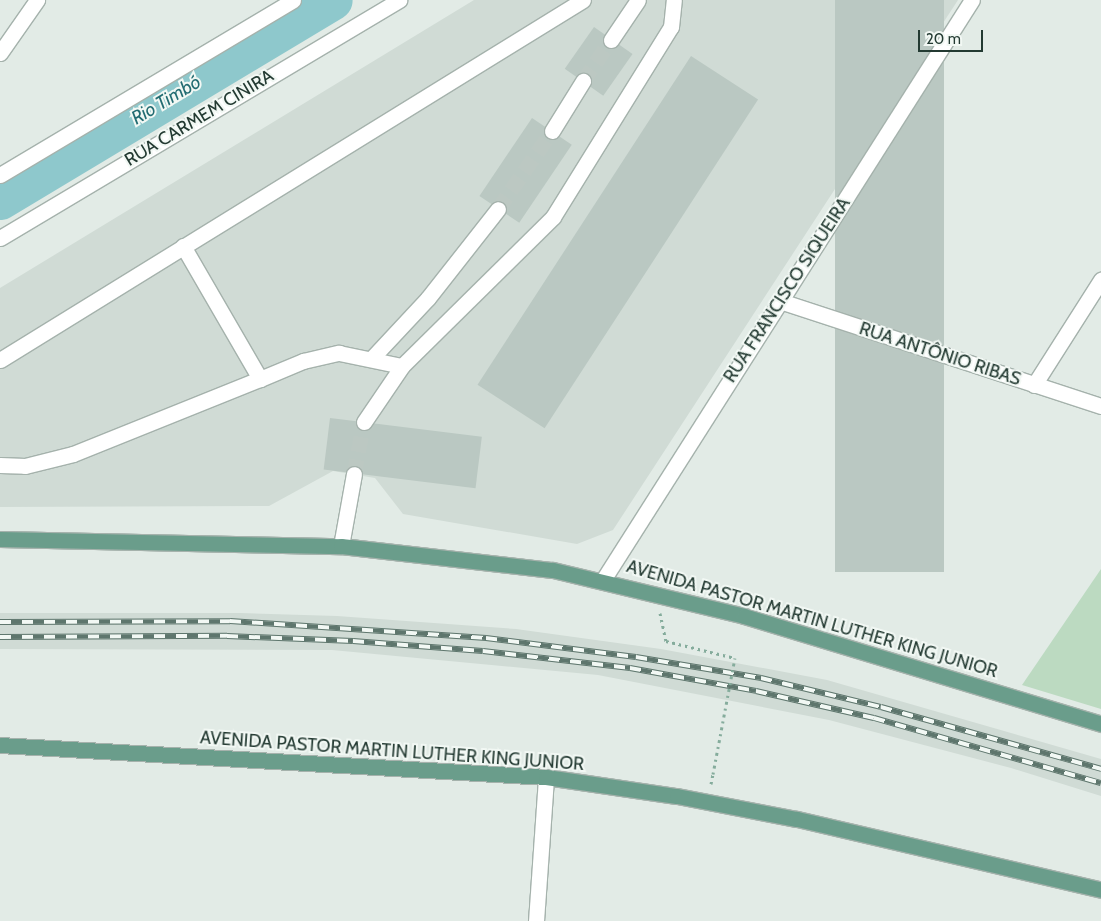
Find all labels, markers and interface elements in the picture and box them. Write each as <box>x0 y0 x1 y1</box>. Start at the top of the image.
scale bar <box>921 20 986 52</box>
text: 20 m <box>926 30 961 48</box>
street label: RUA CARMEM CINIRA <box>121 65 277 171</box>
water label: Rio Timbó <box>127 70 205 130</box>
street label: RUA FRANCISCO SIQUEIRA <box>719 193 855 387</box>
street label: RUA ANTÔNIO RIBAS <box>857 318 1023 390</box>
street label: AVENIDA PASTOR MARTIN LUTHER KING JUNIOR <box>624 556 1000 682</box>
street label: AVENIDA PASTOR MARTIN LUTHER KING JUNIOR <box>199 727 585 775</box>

